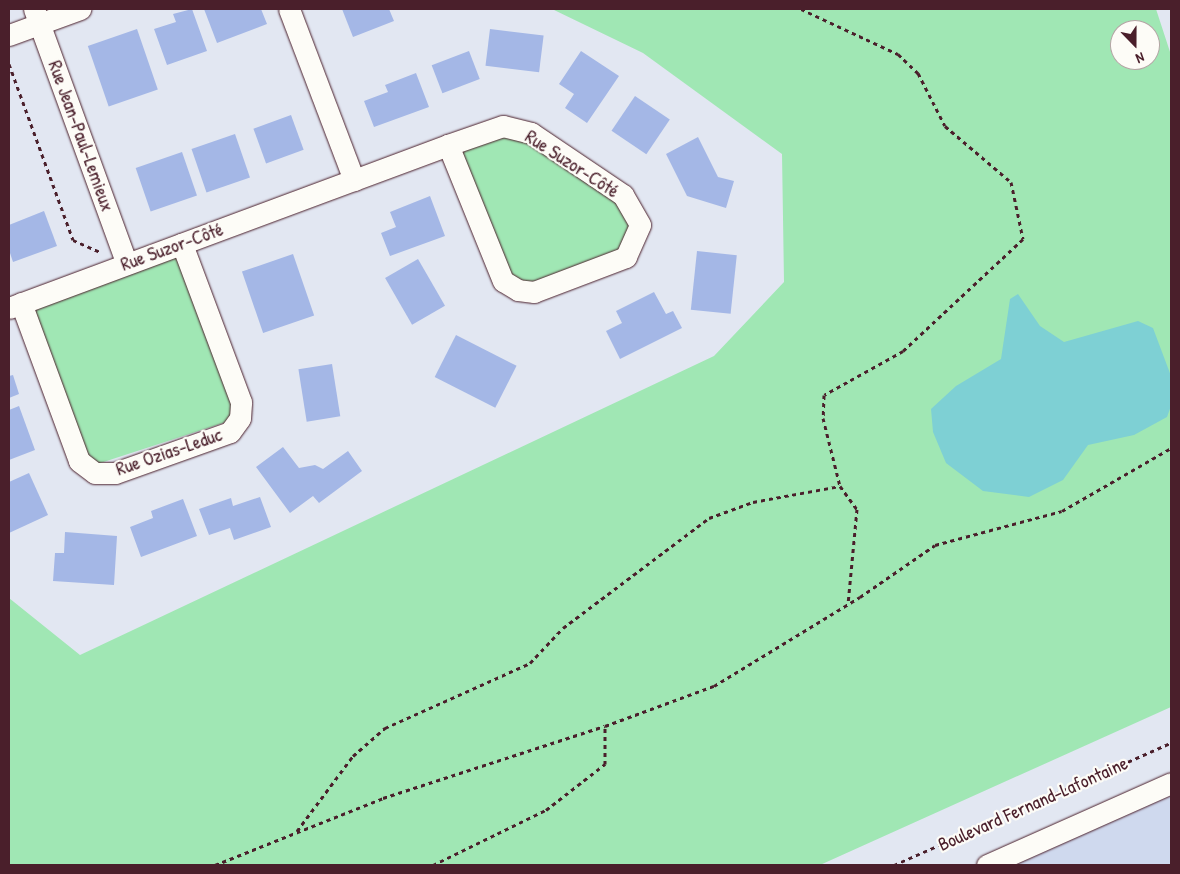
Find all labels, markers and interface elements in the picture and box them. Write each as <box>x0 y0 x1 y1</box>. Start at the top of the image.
north arrow <box>1110 20 1160 70</box>
text: N <box>1133 48 1147 69</box>
street label: Rue Jean-Paul-Lemieux <box>43 57 119 215</box>
street label: Rue Suzor-Côté <box>521 125 623 203</box>
street label: Rue Suzor-Côté <box>118 218 226 276</box>
street label: Rue Ozias-Leduc <box>113 423 225 481</box>
street label: Boulevard Fernand-Lafontaine <box>935 752 1131 856</box>

